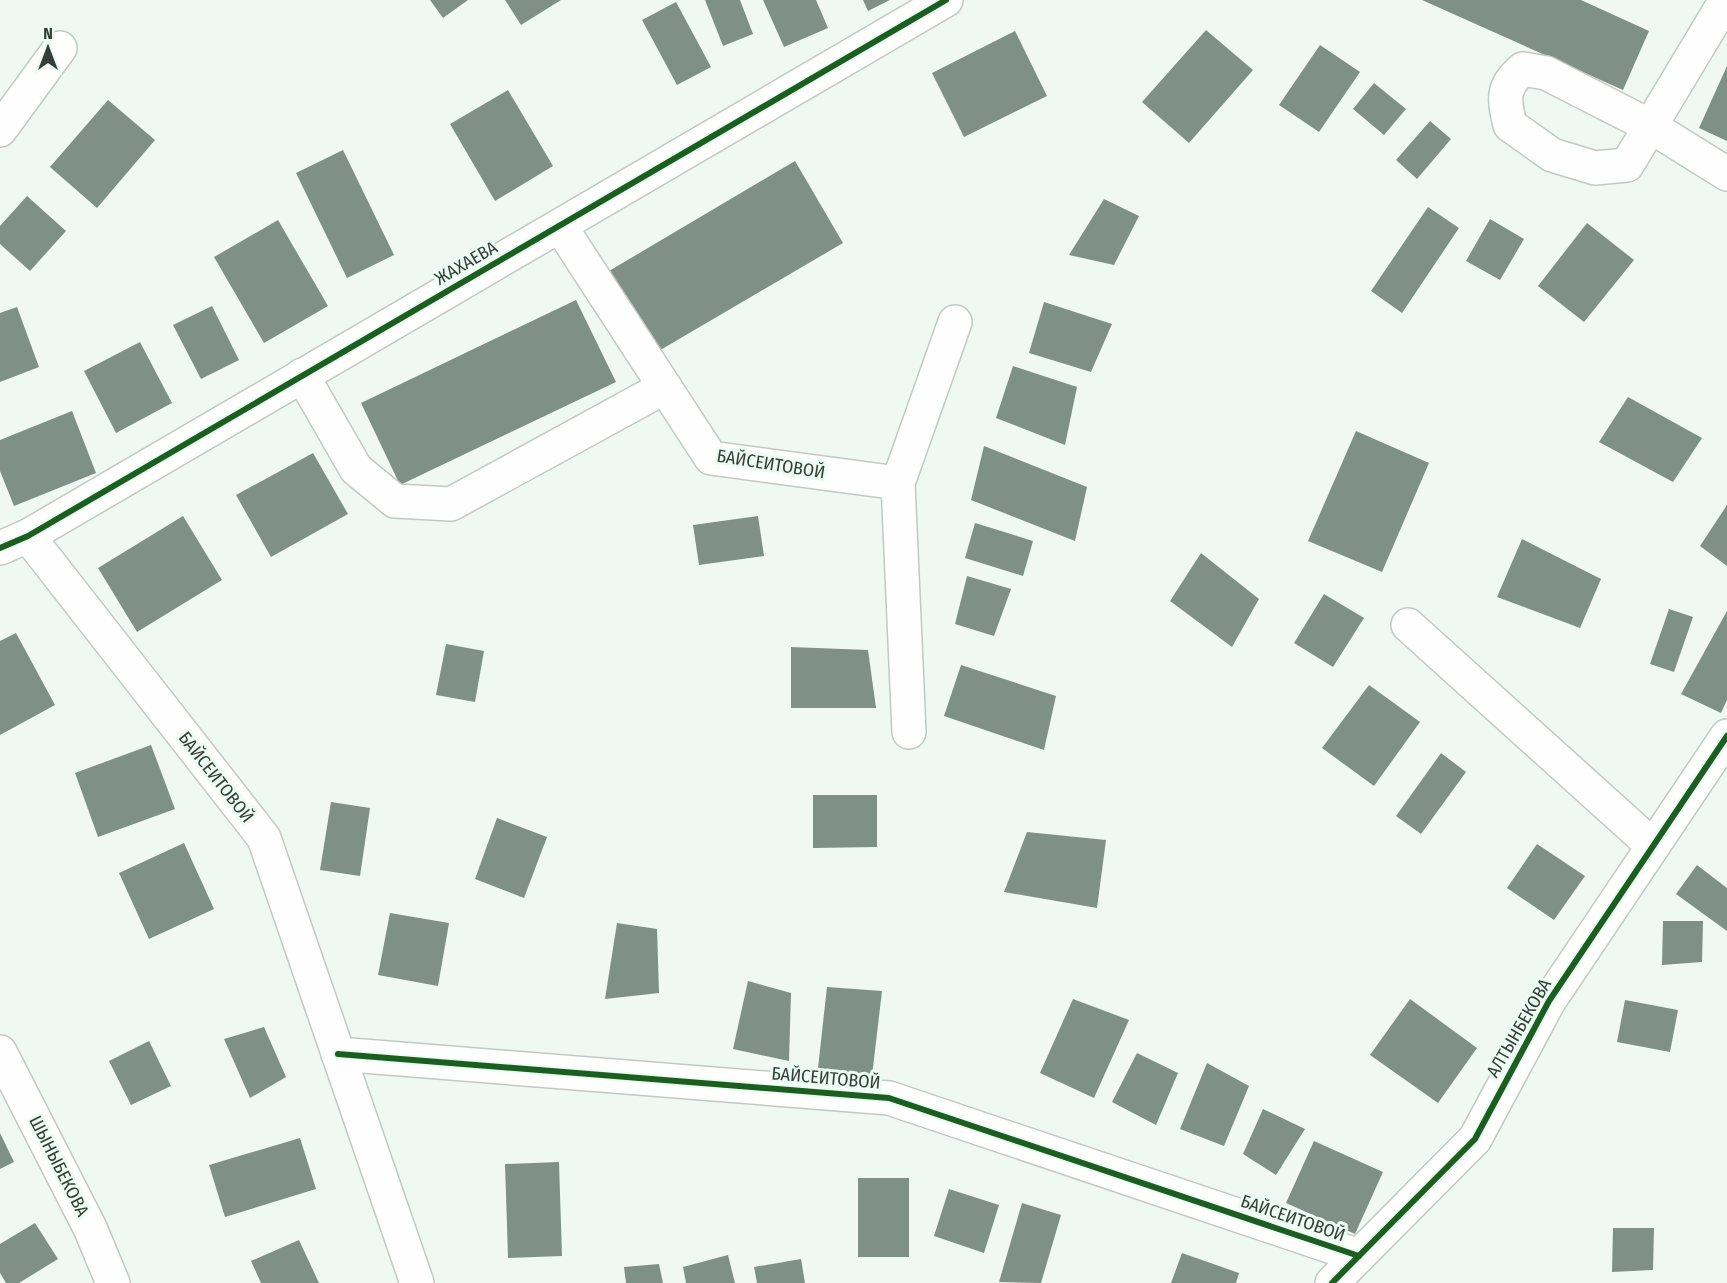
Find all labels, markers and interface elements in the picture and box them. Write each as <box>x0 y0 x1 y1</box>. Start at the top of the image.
north arrow <box>18 18 78 78</box>
text: N <box>43 24 53 43</box>
street label: ЖАХАЕВА <box>431 236 502 290</box>
street label: БАЙСЕИТОВОЙ <box>715 445 827 483</box>
street label: БАЙСЕИТОВОЙ <box>174 727 258 827</box>
street label: АЛТЫНБЕКОВА <box>1482 974 1556 1081</box>
street label: БАЙСЕИТОВОЙ <box>771 1062 881 1094</box>
street label: ШЫНЫБЕКОВА <box>24 1112 94 1221</box>
street label: БАЙСЕИТОВОЙ <box>1238 1190 1348 1246</box>

